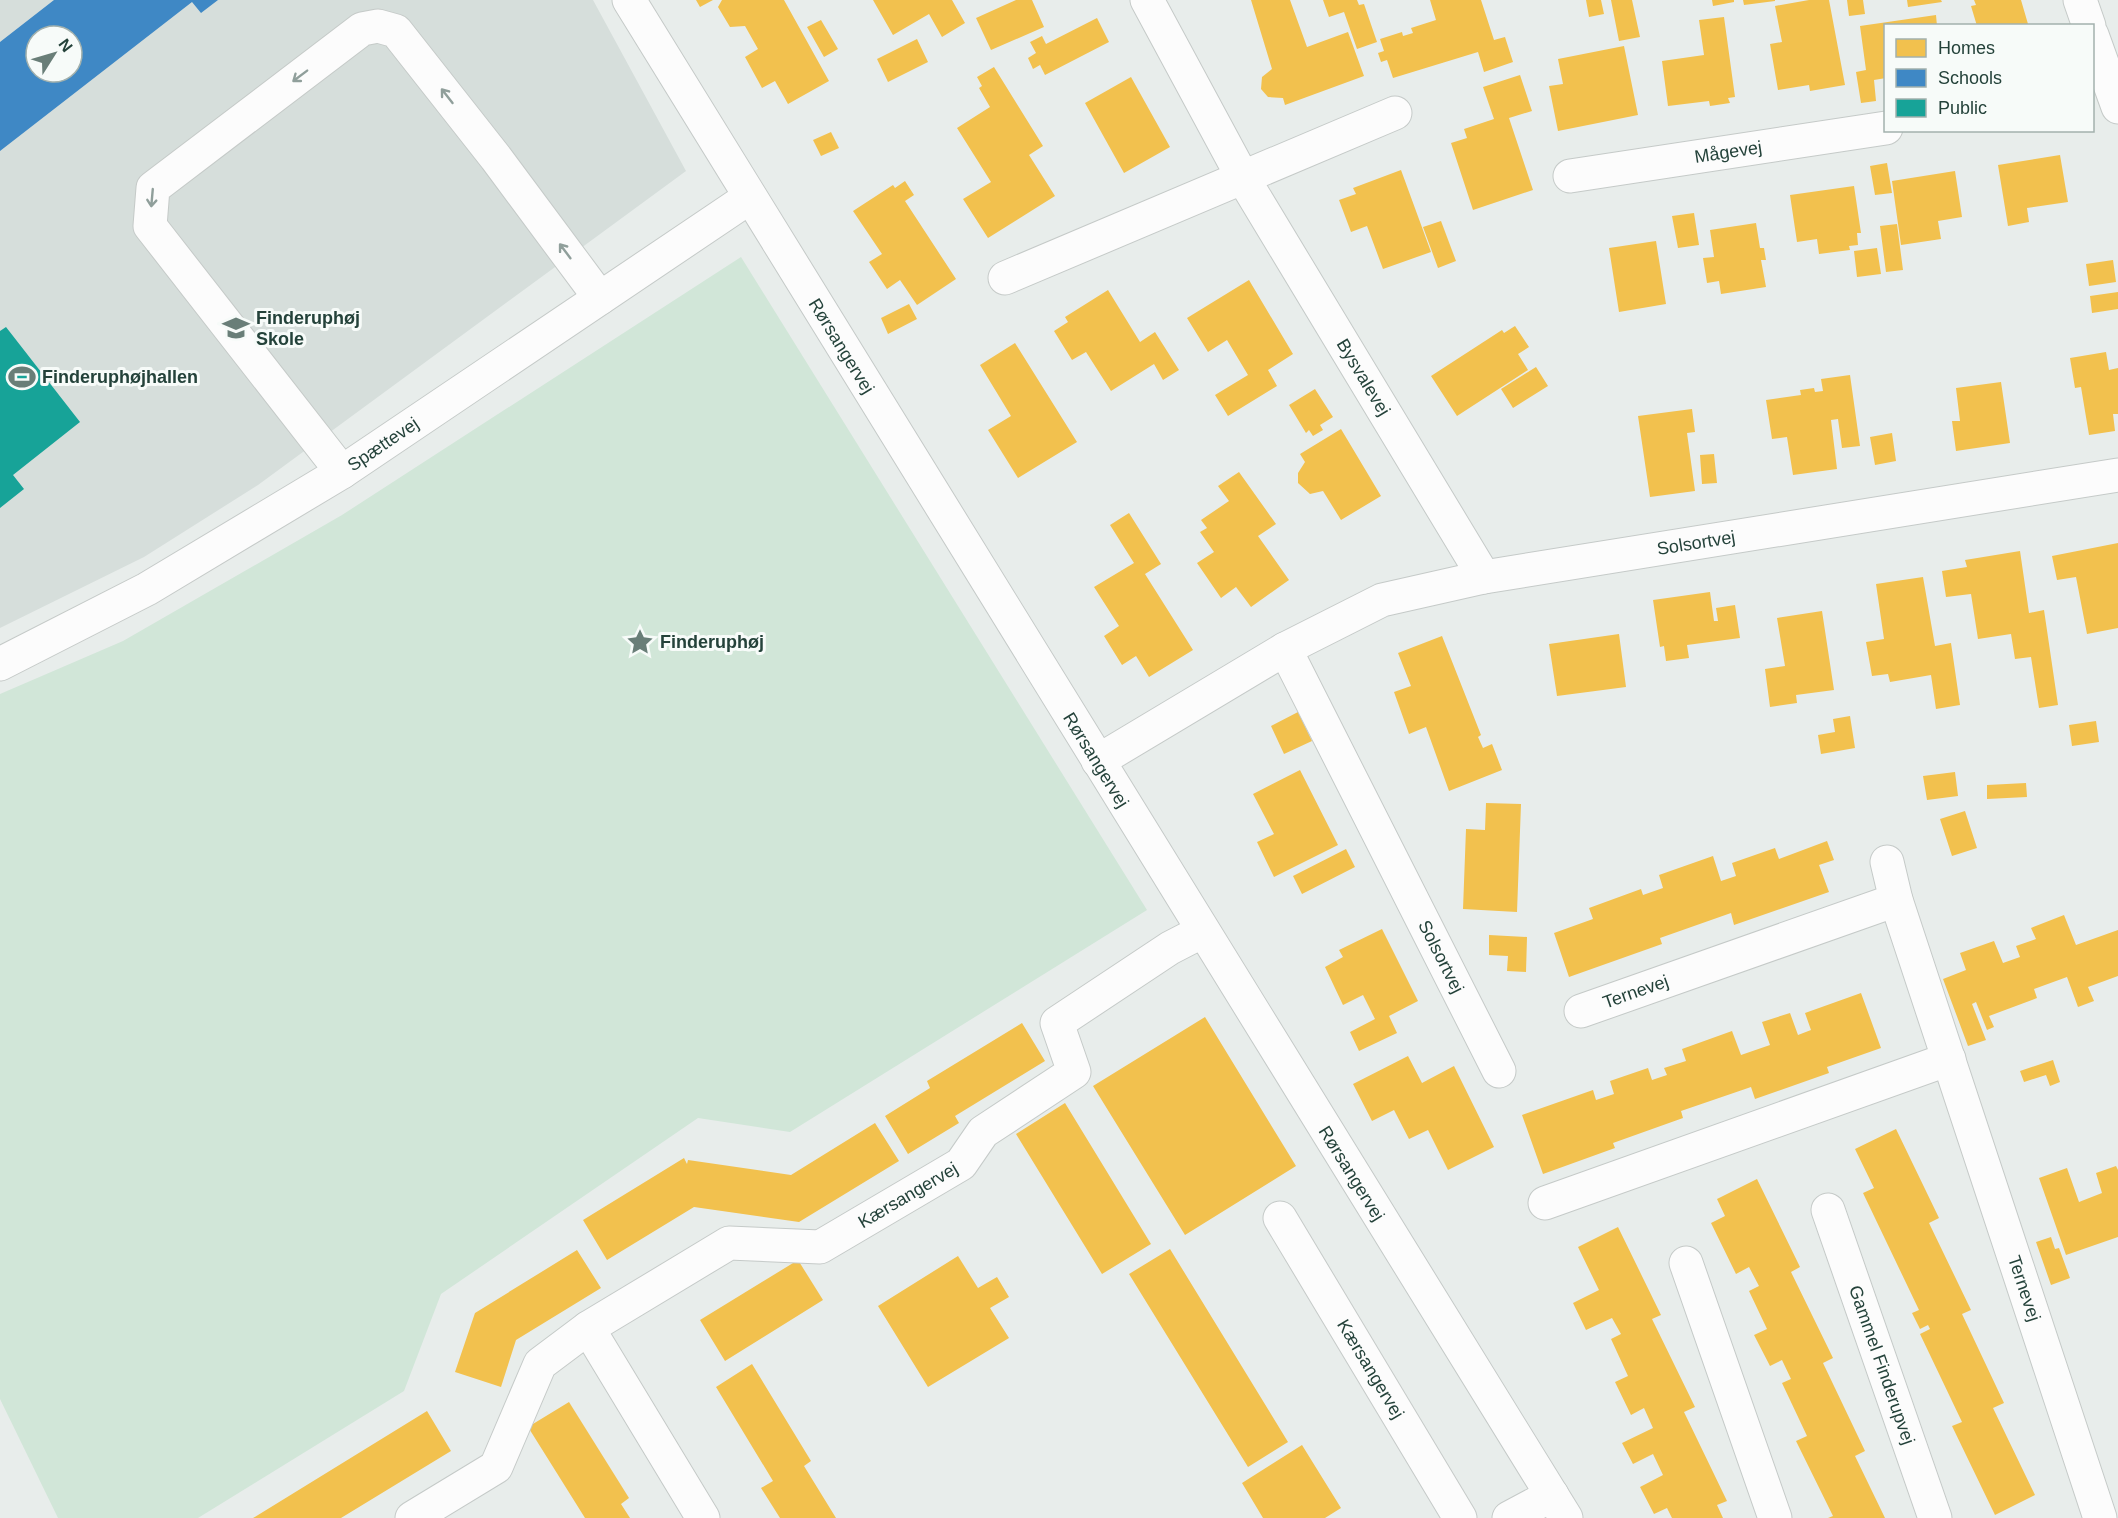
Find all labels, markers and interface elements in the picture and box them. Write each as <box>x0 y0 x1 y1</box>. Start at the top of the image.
north arrow <box>24 24 84 84</box>
legend <box>1884 24 2094 132</box>
text: N <box>55 36 76 55</box>
text: Homes <box>1938 38 1995 58</box>
text: Schools <box>1938 68 2002 88</box>
one-way arrow <box>292 70 308 83</box>
one-way arrow <box>440 88 453 104</box>
text: Public <box>1938 98 1987 118</box>
street label: Mågevej <box>1693 137 1763 167</box>
one-way arrow <box>146 188 157 207</box>
one-way arrow <box>559 243 571 259</box>
street label: Rørsangervej <box>805 295 878 397</box>
place label: Finderuphøj Skole <box>256 308 360 349</box>
school or university icon: Finderuphøj Skole <box>221 313 251 343</box>
street label: Bysvalevej <box>1333 335 1394 419</box>
sports icon: Finderuphøjhallen <box>7 362 37 392</box>
place label: Finderuphøjhallen <box>42 367 198 387</box>
street label: Spættevej <box>344 413 422 475</box>
street label: Solsortvej <box>1655 527 1737 559</box>
place icon: Finderuphøj <box>625 627 655 657</box>
place label: Finderuphøj <box>660 632 764 652</box>
street label: Rørsangervej <box>1059 709 1133 811</box>
street label: Solsortvej <box>1414 917 1468 996</box>
street label: Ternevej <box>1600 971 1671 1012</box>
street label: Rørsangervej <box>1315 1122 1388 1225</box>
street label: Kærsangervej <box>855 1158 961 1232</box>
street label: Ternevej <box>2004 1253 2044 1324</box>
street label: Gammel Finderupvej <box>1845 1283 1919 1447</box>
street label: Kærsangervej <box>1333 1316 1408 1422</box>

